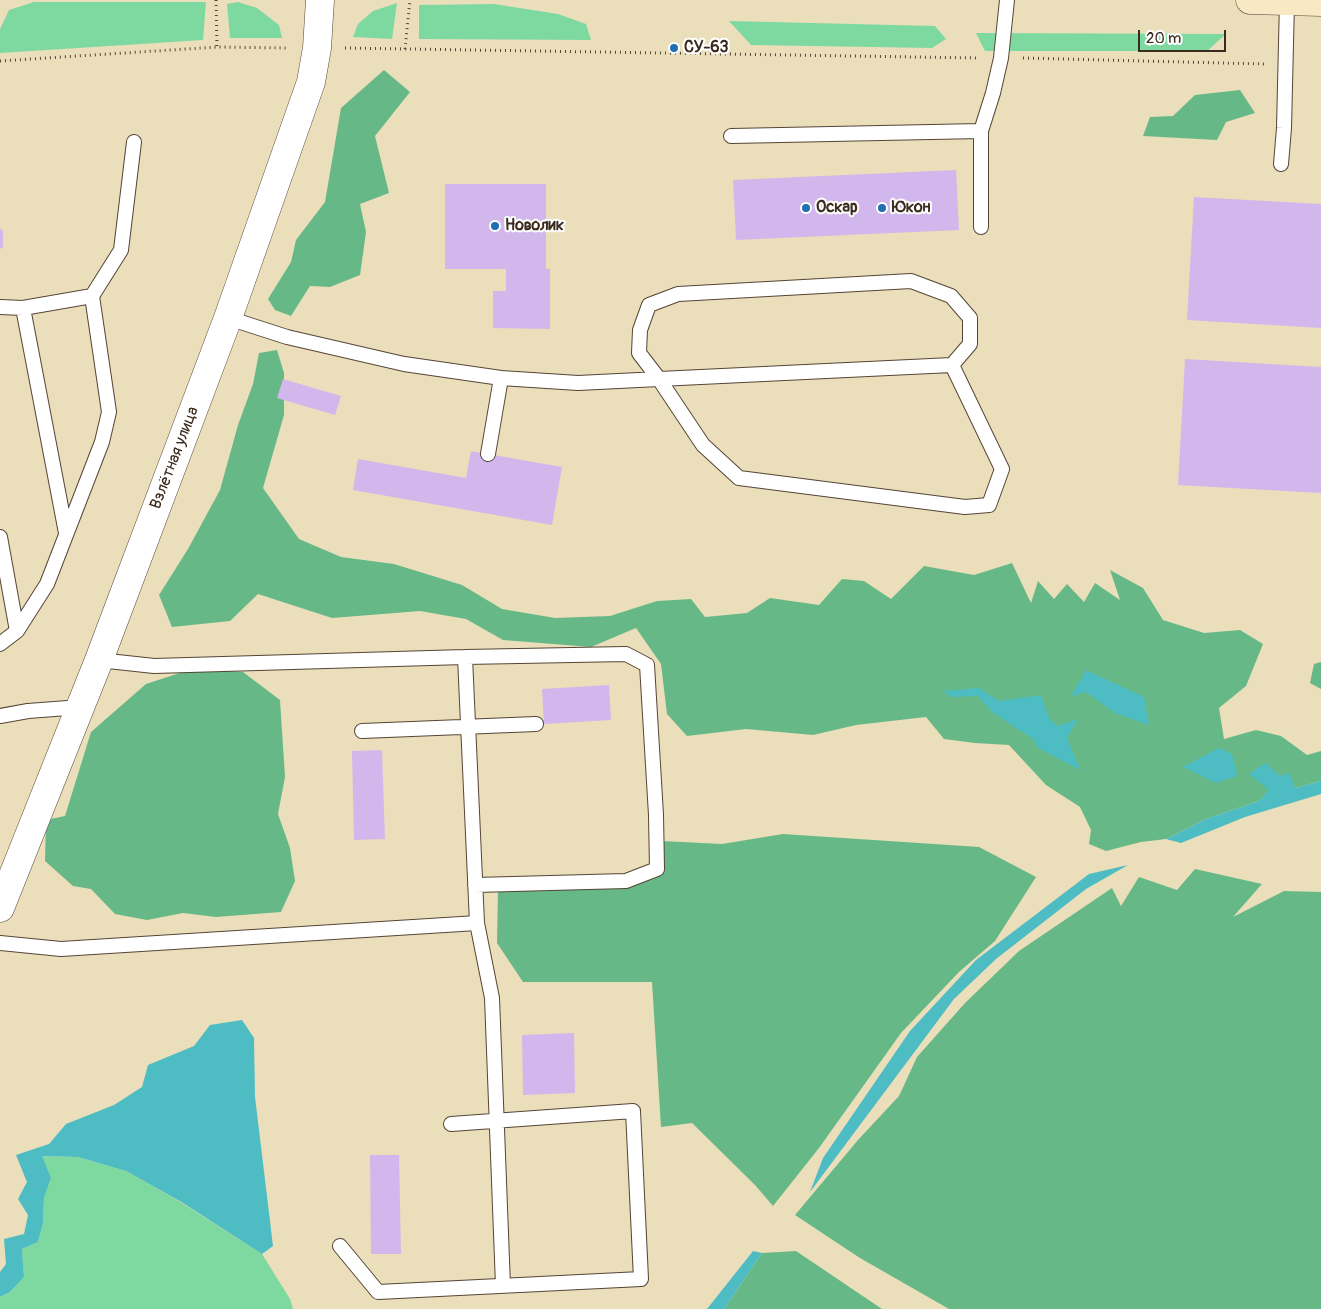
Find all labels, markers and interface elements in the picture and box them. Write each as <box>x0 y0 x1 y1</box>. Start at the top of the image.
scale bar <box>1141 20 1228 52</box>
text: 20 m <box>1146 29 1181 48</box>
place label: СУ-63 <box>684 38 729 58</box>
marker: СУ-63 <box>668 42 680 54</box>
place label: Оскар <box>816 198 858 218</box>
place label: Юкон <box>892 198 931 218</box>
marker: Оскар <box>800 202 812 214</box>
marker: Юкон <box>876 202 888 214</box>
place label: Новолик <box>505 216 564 236</box>
marker: Новолик <box>489 220 501 232</box>
street label: Взлётная улица <box>147 404 203 512</box>

